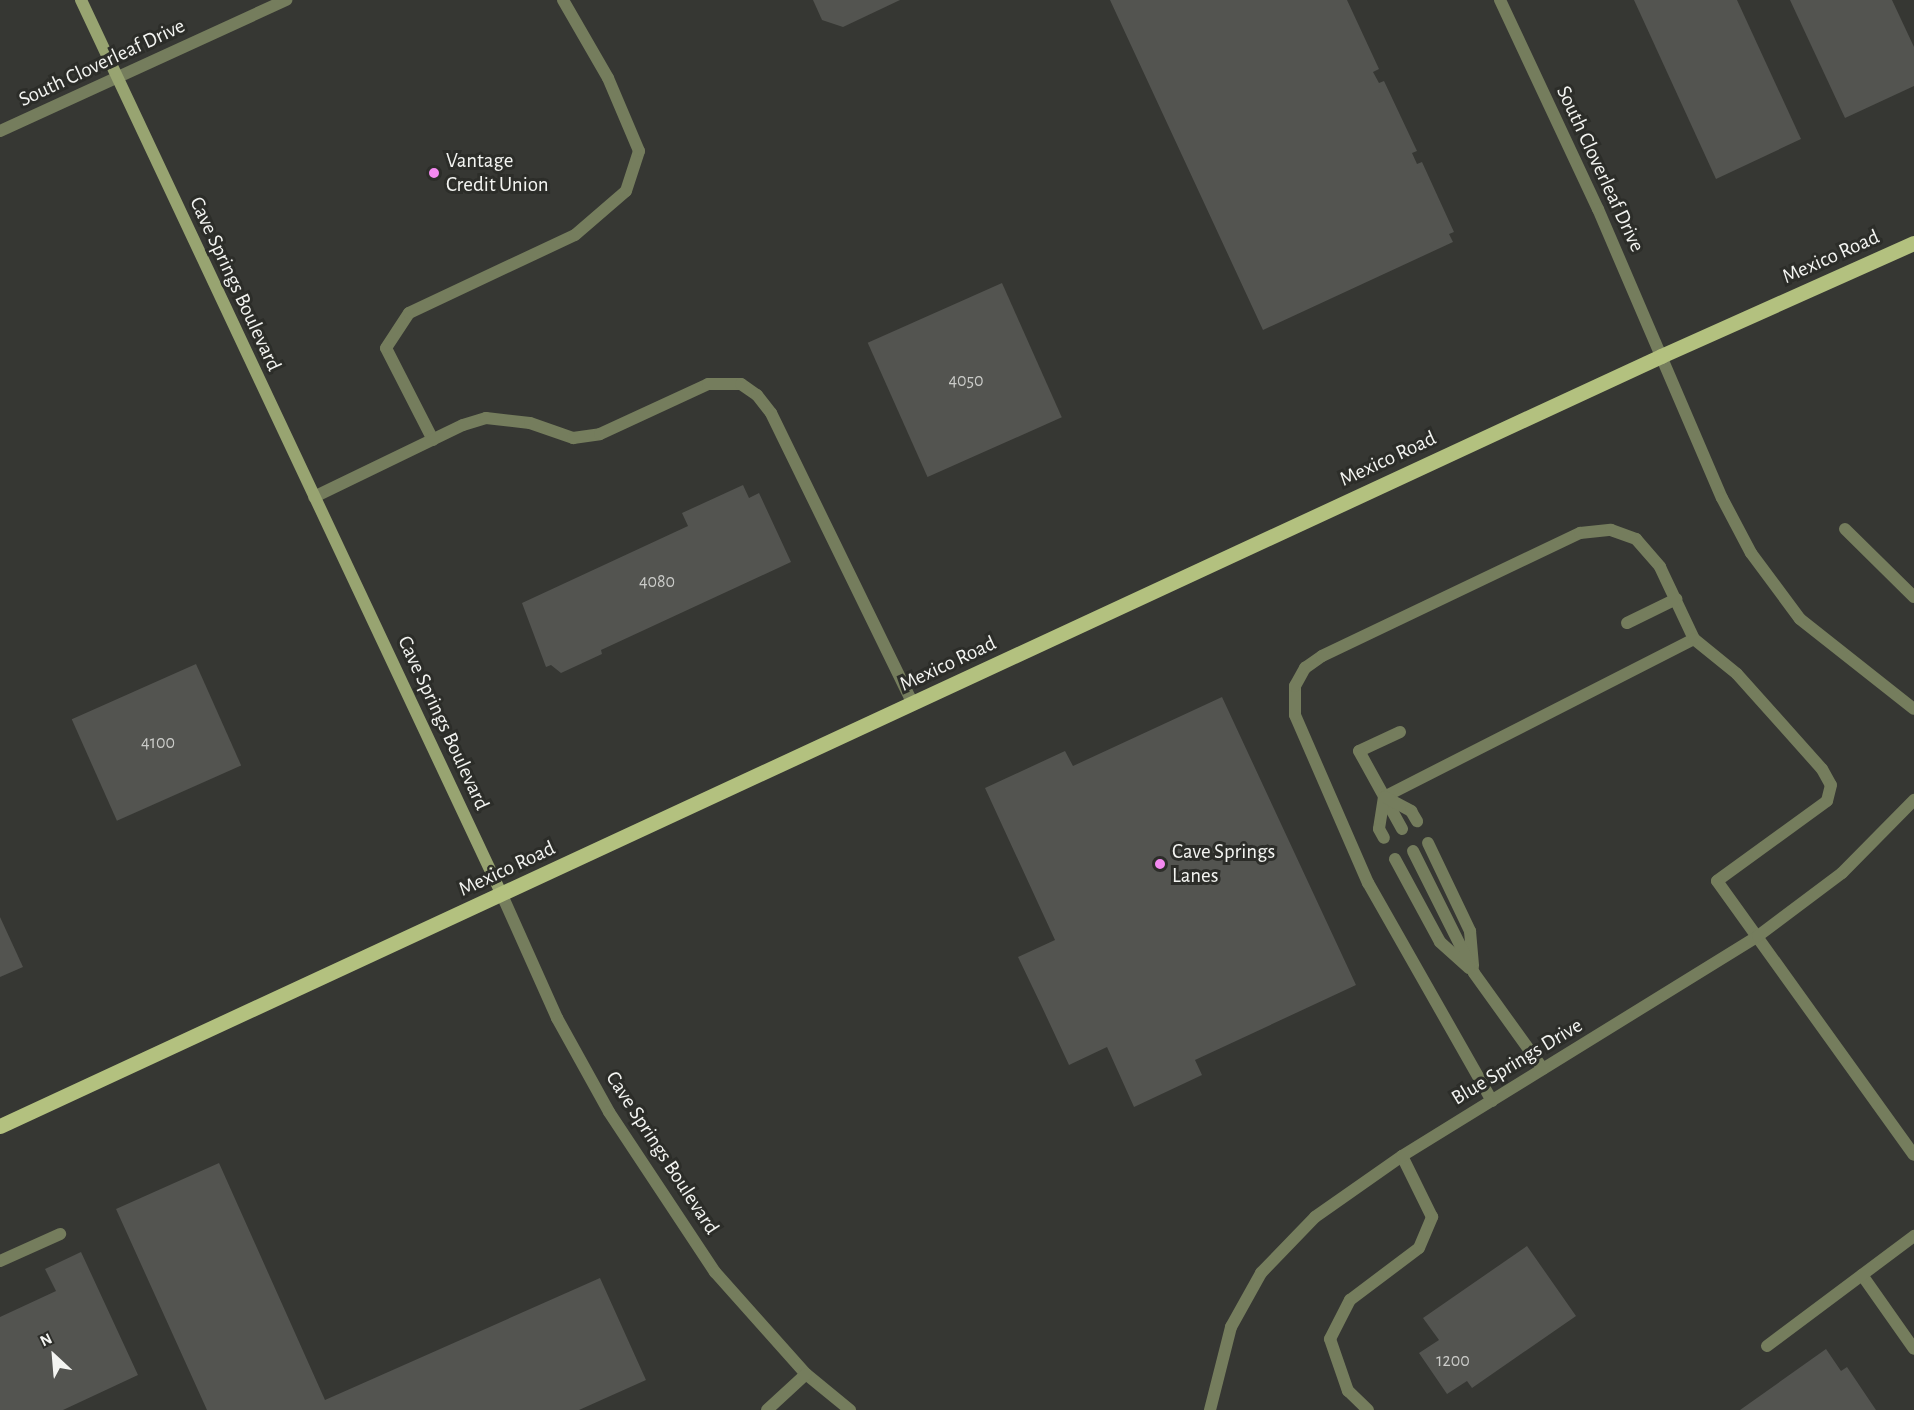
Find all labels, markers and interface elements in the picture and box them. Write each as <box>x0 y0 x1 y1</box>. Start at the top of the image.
street label: South Cloverleaf Drive <box>15 13 189 113</box>
street label: South Cloverleaf Drive <box>1550 82 1650 256</box>
place label: Vantage Credit Union <box>446 148 549 198</box>
marker: Vantage Credit Union <box>427 166 441 180</box>
street label: Cave Springs Boulevard <box>184 193 286 375</box>
street label: Mexico Road <box>1779 224 1883 290</box>
house number: 4050 <box>948 370 984 392</box>
street label: Mexico Road <box>1336 426 1440 492</box>
house number: 4080 <box>639 571 675 593</box>
street label: Mexico Road <box>896 631 1000 697</box>
street label: Cave Springs Boulevard <box>392 632 494 814</box>
house number: 4100 <box>141 732 175 754</box>
street label: Mexico Road <box>455 836 559 902</box>
place label: Cave Springs Lanes <box>1172 839 1275 889</box>
marker: Cave Springs Lanes <box>1153 857 1167 871</box>
street label: Blue Springs Drive <box>1447 1013 1587 1111</box>
street label: Cave Springs Boulevard <box>600 1067 724 1239</box>
north arrow <box>24 1326 84 1386</box>
text: N <box>38 1330 55 1349</box>
house number: 1200 <box>1436 1350 1470 1372</box>

